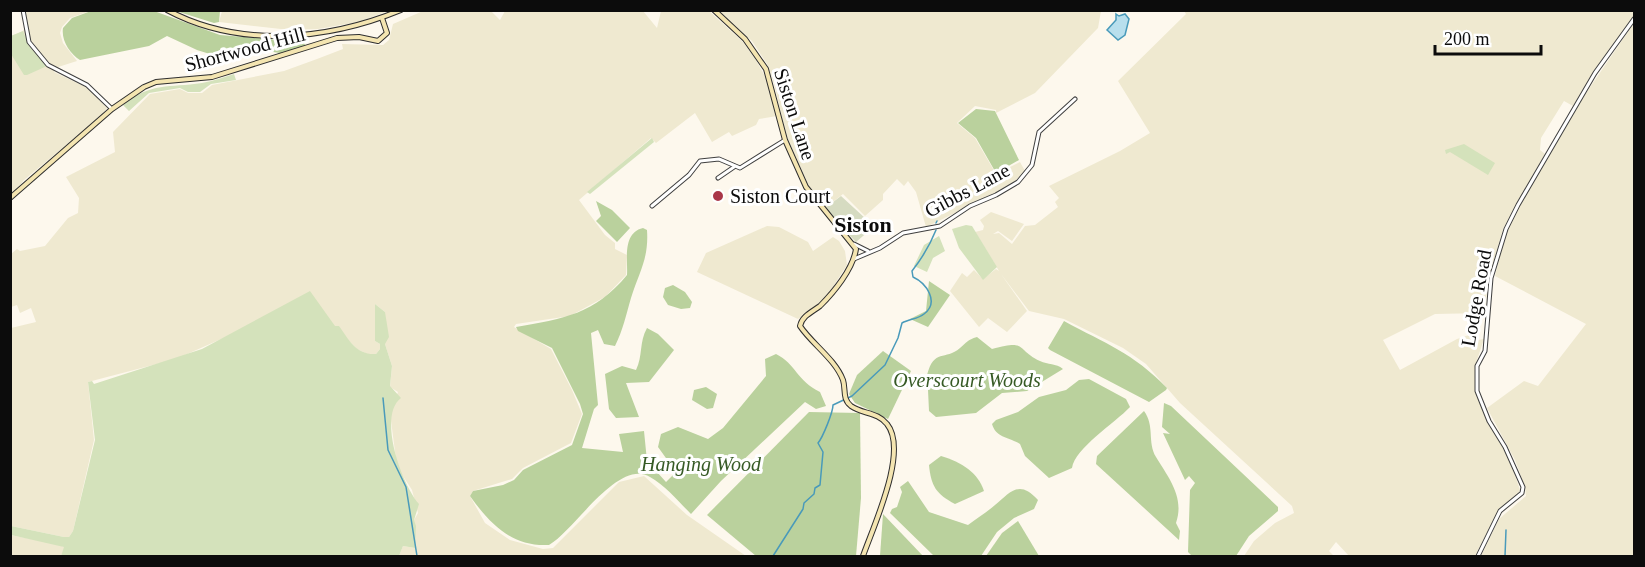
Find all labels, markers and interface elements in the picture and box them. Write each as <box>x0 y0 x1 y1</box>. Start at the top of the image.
scale bar <box>1435 18 1542 56</box>
street label: Shortwood Hill <box>182 22 308 76</box>
text: 200 m <box>1444 29 1490 49</box>
street label: Siston Lane <box>770 65 820 163</box>
street label: Gibbs Lane <box>921 158 1013 221</box>
place label: Siston Court <box>730 185 831 207</box>
marker: Siston Court <box>711 189 725 203</box>
district label: Siston <box>834 212 892 237</box>
street label: Lodge Road <box>1457 248 1496 348</box>
park label: Overscourt Woods <box>893 369 1041 391</box>
park label: Hanging Wood <box>640 453 762 476</box>

